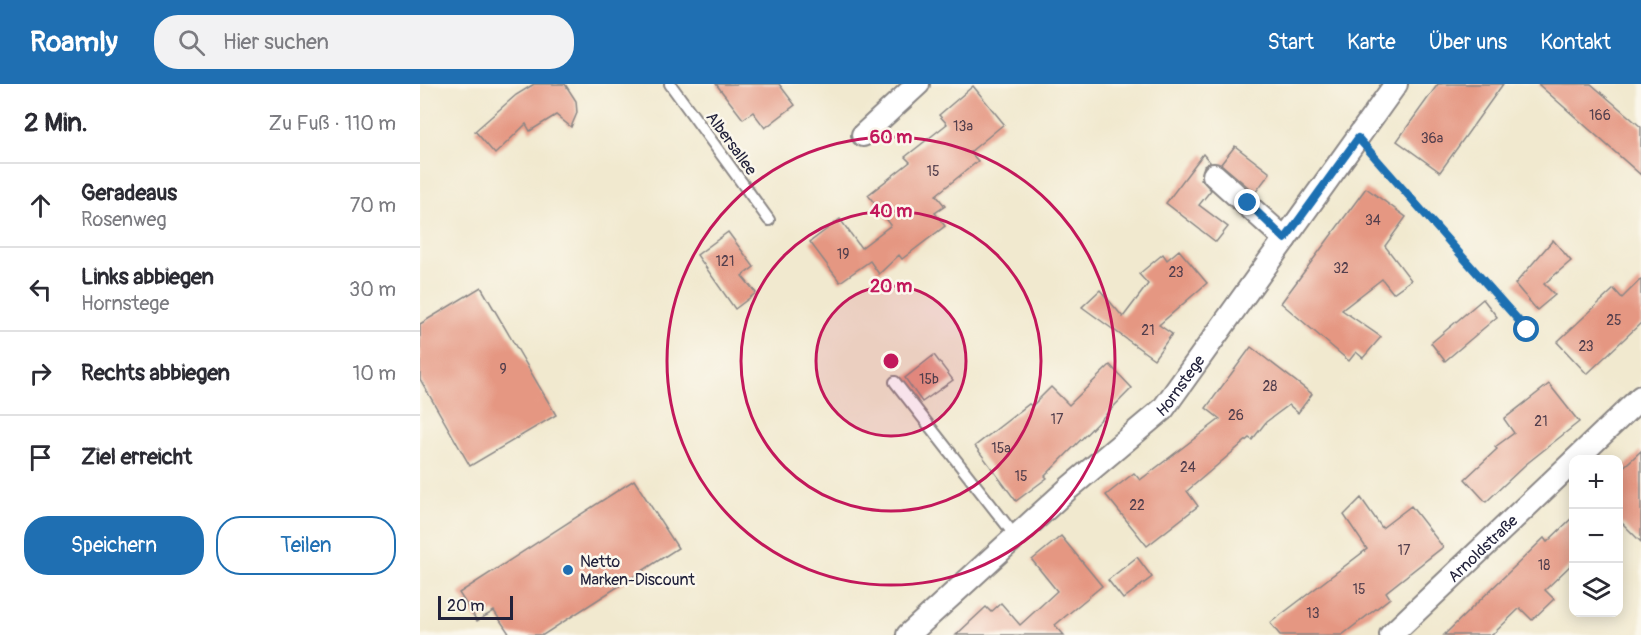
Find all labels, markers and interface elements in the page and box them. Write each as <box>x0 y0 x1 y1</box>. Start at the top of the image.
search box <box>154 15 574 69</box>
text: Roamly <box>30 25 118 60</box>
icon: search <box>175 26 208 59</box>
text: Hier suchen <box>223 28 329 56</box>
text: Start <box>1268 29 1314 56</box>
text: Karte <box>1347 29 1396 56</box>
text: Über uns <box>1429 29 1507 56</box>
text: Kontakt <box>1540 29 1611 56</box>
text: 2 Min. <box>24 107 88 139</box>
house number: 166 <box>1589 107 1611 124</box>
street label: Albersallee <box>701 108 761 179</box>
text: Zu Fuß · 110 m <box>268 111 396 136</box>
house number: 13a <box>953 118 973 135</box>
text: 60 m <box>870 126 912 149</box>
house number: 36a <box>1421 130 1443 147</box>
house number: 15 <box>926 163 940 180</box>
text: Geradeaus <box>81 179 177 207</box>
icon: ahead <box>24 189 57 222</box>
route end <box>1234 189 1260 215</box>
text: 70 m <box>350 193 396 218</box>
text: 40 m <box>870 200 912 223</box>
text: Rosenweg <box>81 207 166 232</box>
house number: 34 <box>1365 212 1381 229</box>
house number: 19 <box>837 246 849 263</box>
house number: 121 <box>716 253 734 270</box>
house number: 32 <box>1333 260 1349 277</box>
text: Links abbiegen <box>81 263 214 291</box>
house number: 23 <box>1168 264 1184 281</box>
icon: left <box>24 273 57 306</box>
text: 20 m <box>870 275 912 298</box>
text: 30 m <box>349 277 396 302</box>
text: Hornstege <box>81 291 169 316</box>
house number: 25 <box>1606 312 1622 329</box>
route start <box>1513 316 1539 342</box>
house number: 21 <box>1141 322 1155 339</box>
house number: 23 <box>1578 338 1594 355</box>
centre of rings <box>881 351 901 371</box>
street label: Hornstege <box>1153 351 1210 421</box>
icon: right <box>24 357 57 390</box>
text: Rechts abbiegen <box>81 359 230 387</box>
text: 10 m <box>352 361 396 386</box>
house number: 9 <box>499 361 507 378</box>
house number: 15b <box>919 371 939 388</box>
house number: 28 <box>1263 378 1277 395</box>
house number: 26 <box>1228 407 1244 424</box>
house number: 17 <box>1051 411 1064 428</box>
house number: 21 <box>1534 413 1548 430</box>
house number: 15a <box>991 440 1011 457</box>
icon: arrive <box>24 441 57 474</box>
text: Ziel erreicht <box>81 443 192 471</box>
map controls <box>1569 455 1623 617</box>
button: + <box>1569 455 1623 509</box>
house number: 24 <box>1180 459 1196 476</box>
house number: 15 <box>1014 468 1028 485</box>
house number: 22 <box>1129 497 1145 514</box>
button: − <box>1569 509 1623 563</box>
street label: Arnoldstraße <box>1444 511 1522 587</box>
button: Speichern <box>24 516 204 575</box>
button: Teilen <box>216 516 396 575</box>
house number: 17 <box>1398 542 1411 559</box>
place label: Netto Marken-Discount <box>580 552 695 590</box>
house number: 18 <box>1538 557 1550 574</box>
marker: Netto Marken-Discount <box>561 563 575 577</box>
button: layers <box>1569 563 1623 617</box>
house number: 15 <box>1352 581 1366 598</box>
scale bar <box>438 593 513 620</box>
text: 20 m <box>447 596 485 616</box>
house number: 13 <box>1306 605 1320 622</box>

